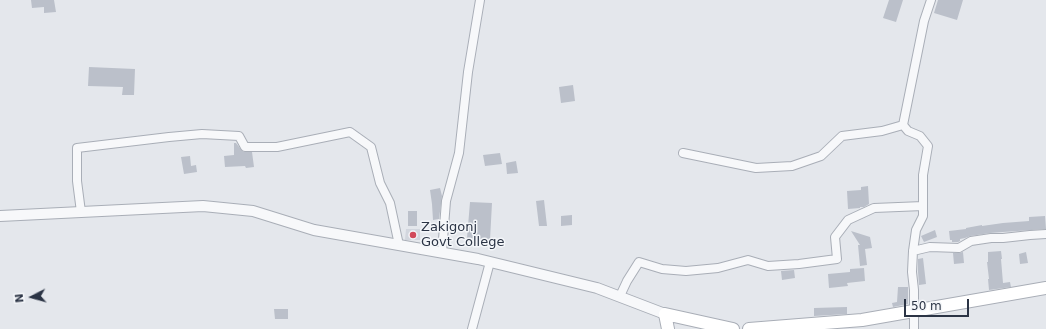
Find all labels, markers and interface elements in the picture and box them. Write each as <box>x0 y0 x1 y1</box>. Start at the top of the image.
place label: Zakigonj Govt College <box>421 220 504 251</box>
marker: Zakigonj Govt College <box>408 230 418 240</box>
north arrow <box>12 277 52 317</box>
scale bar <box>906 291 971 317</box>
text: N <box>13 293 27 304</box>
text: 50 m <box>911 299 942 313</box>

